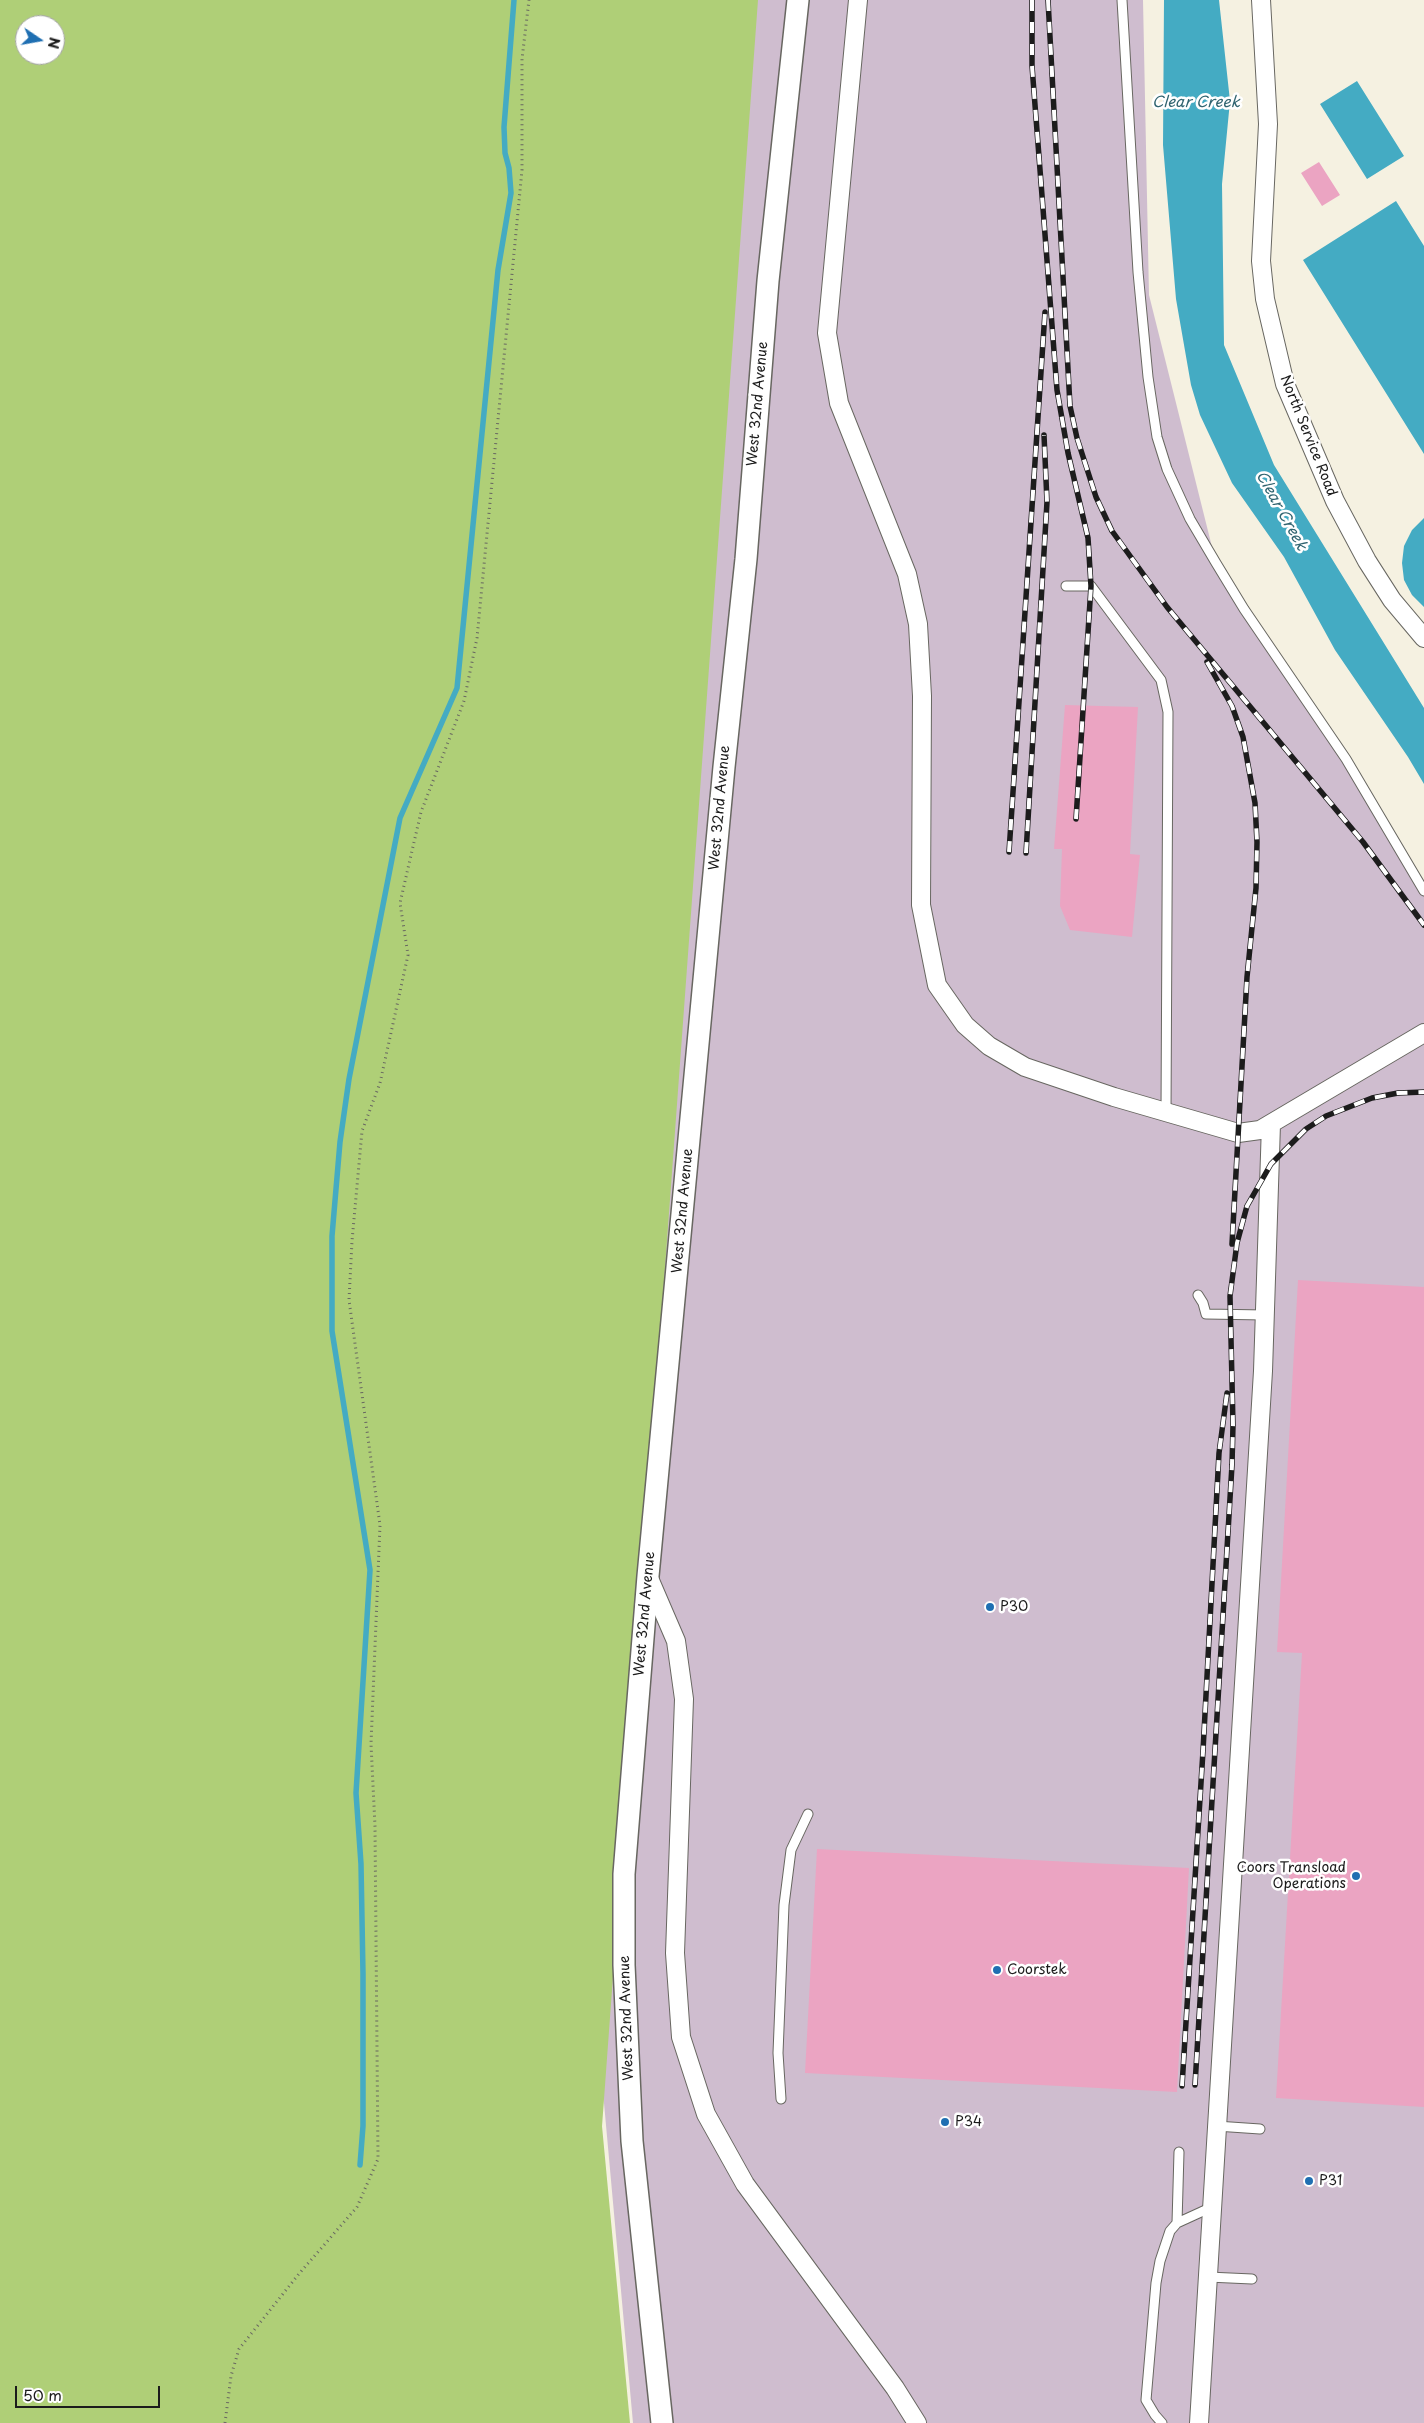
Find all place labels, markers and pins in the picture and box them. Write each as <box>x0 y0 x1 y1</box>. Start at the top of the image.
place label: P30 <box>1000 1599 1028 1615</box>
marker: P30 <box>984 1601 996 1613</box>
place label: Coors Transload Operations <box>1237 1860 1346 1892</box>
marker: Coors Transload Operations <box>1350 1870 1362 1882</box>
place label: Coorstek <box>1007 1962 1067 1978</box>
marker: Coorstek <box>991 1964 1003 1976</box>
place label: P34 <box>955 2114 982 2130</box>
marker: P34 <box>939 2116 951 2128</box>
place label: P31 <box>1319 2173 1342 2189</box>
marker: P31 <box>1303 2175 1315 2187</box>

